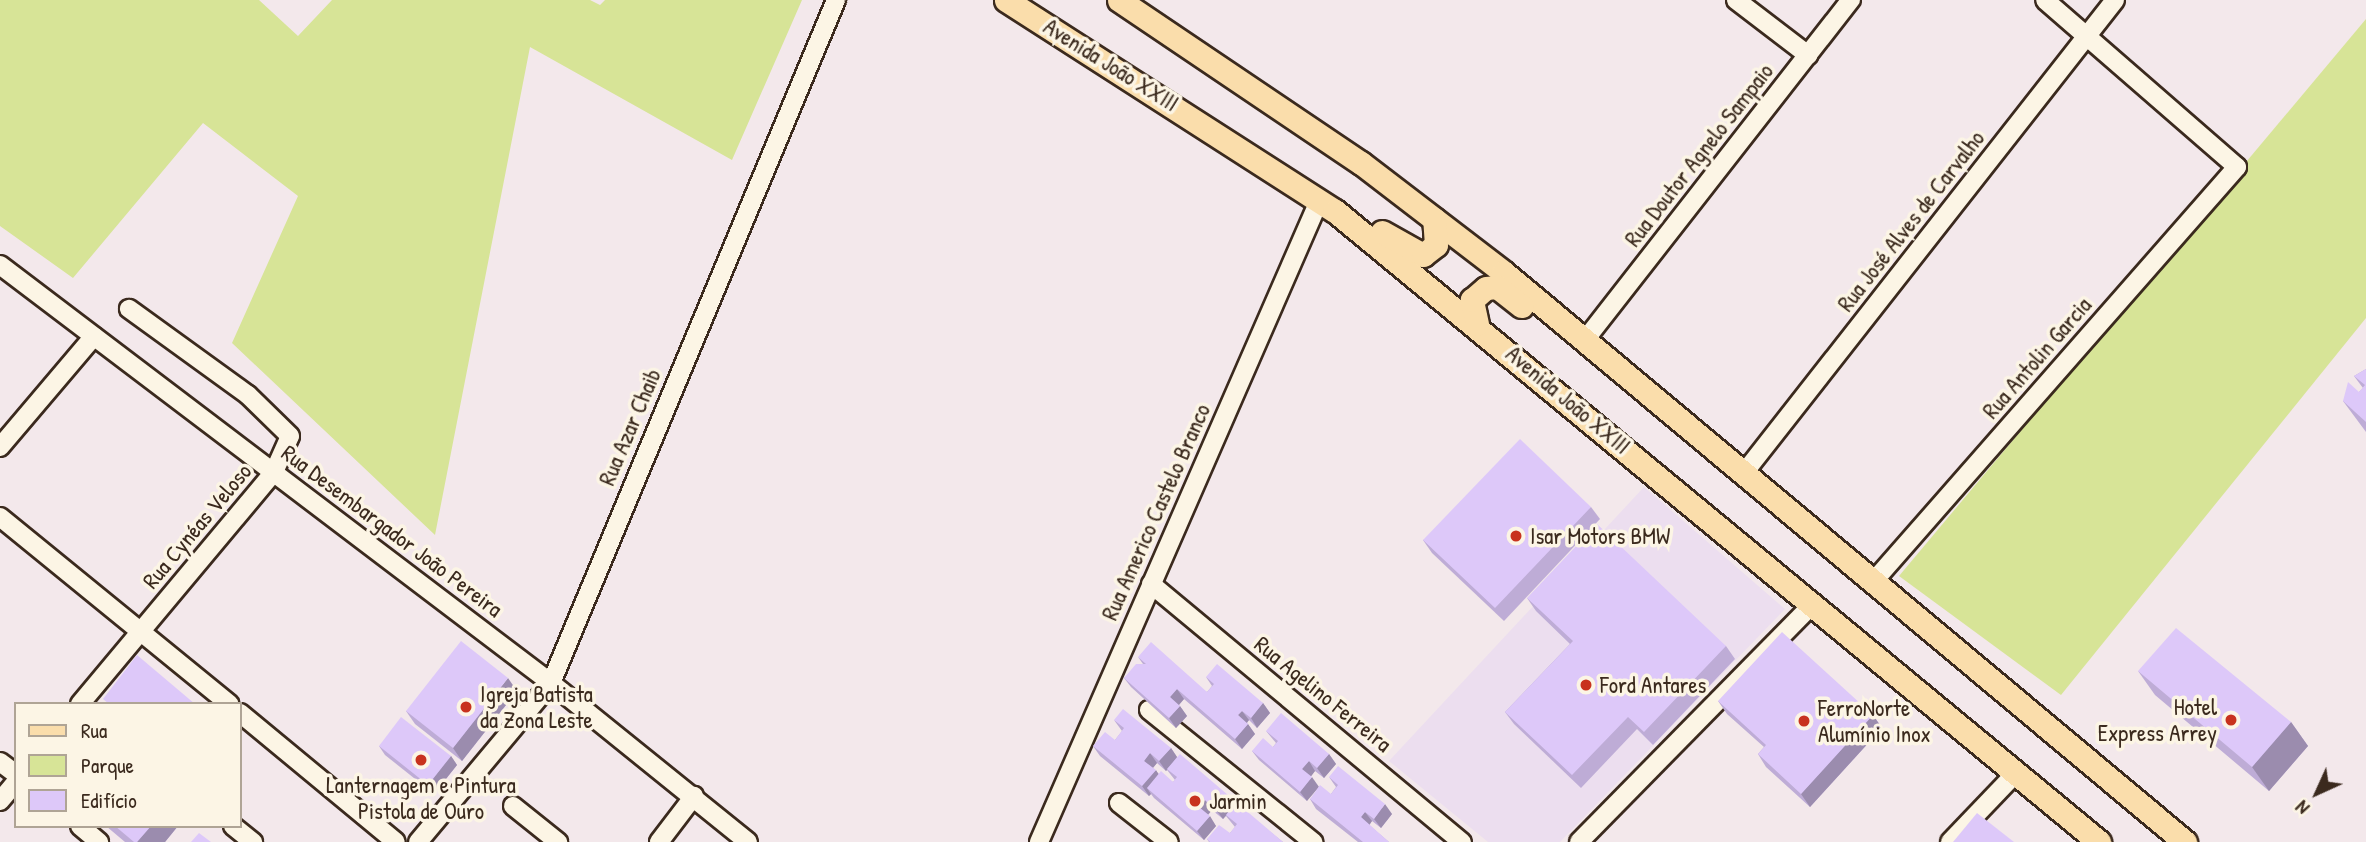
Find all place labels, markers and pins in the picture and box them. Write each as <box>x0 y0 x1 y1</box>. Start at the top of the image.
place label: Isar Motors BMW <box>1530 522 1670 550</box>
marker: Isar Motors BMW <box>1508 528 1524 544</box>
place label: Ford Antares <box>1600 671 1706 699</box>
marker: Ford Antares <box>1578 677 1594 693</box>
place label: Igreja Batista da Zona Leste <box>480 680 593 734</box>
place label: Hotel Express Arrey <box>2098 693 2217 747</box>
place label: FerroNorte Alumínio Inox <box>1818 694 1931 748</box>
marker: Igreja Batista da Zona Leste <box>458 699 474 715</box>
marker: Hotel Express Arrey <box>2223 712 2239 728</box>
marker: FerroNorte Alumínio Inox <box>1796 713 1812 729</box>
marker: Lanternagem e Pintura Pistola de Ouro <box>413 752 429 768</box>
place label: Lanternagem e Pintura Pistola de Ouro <box>326 771 516 825</box>
place label: Jarmin <box>1209 787 1267 815</box>
marker: Jarmin <box>1187 793 1203 809</box>

